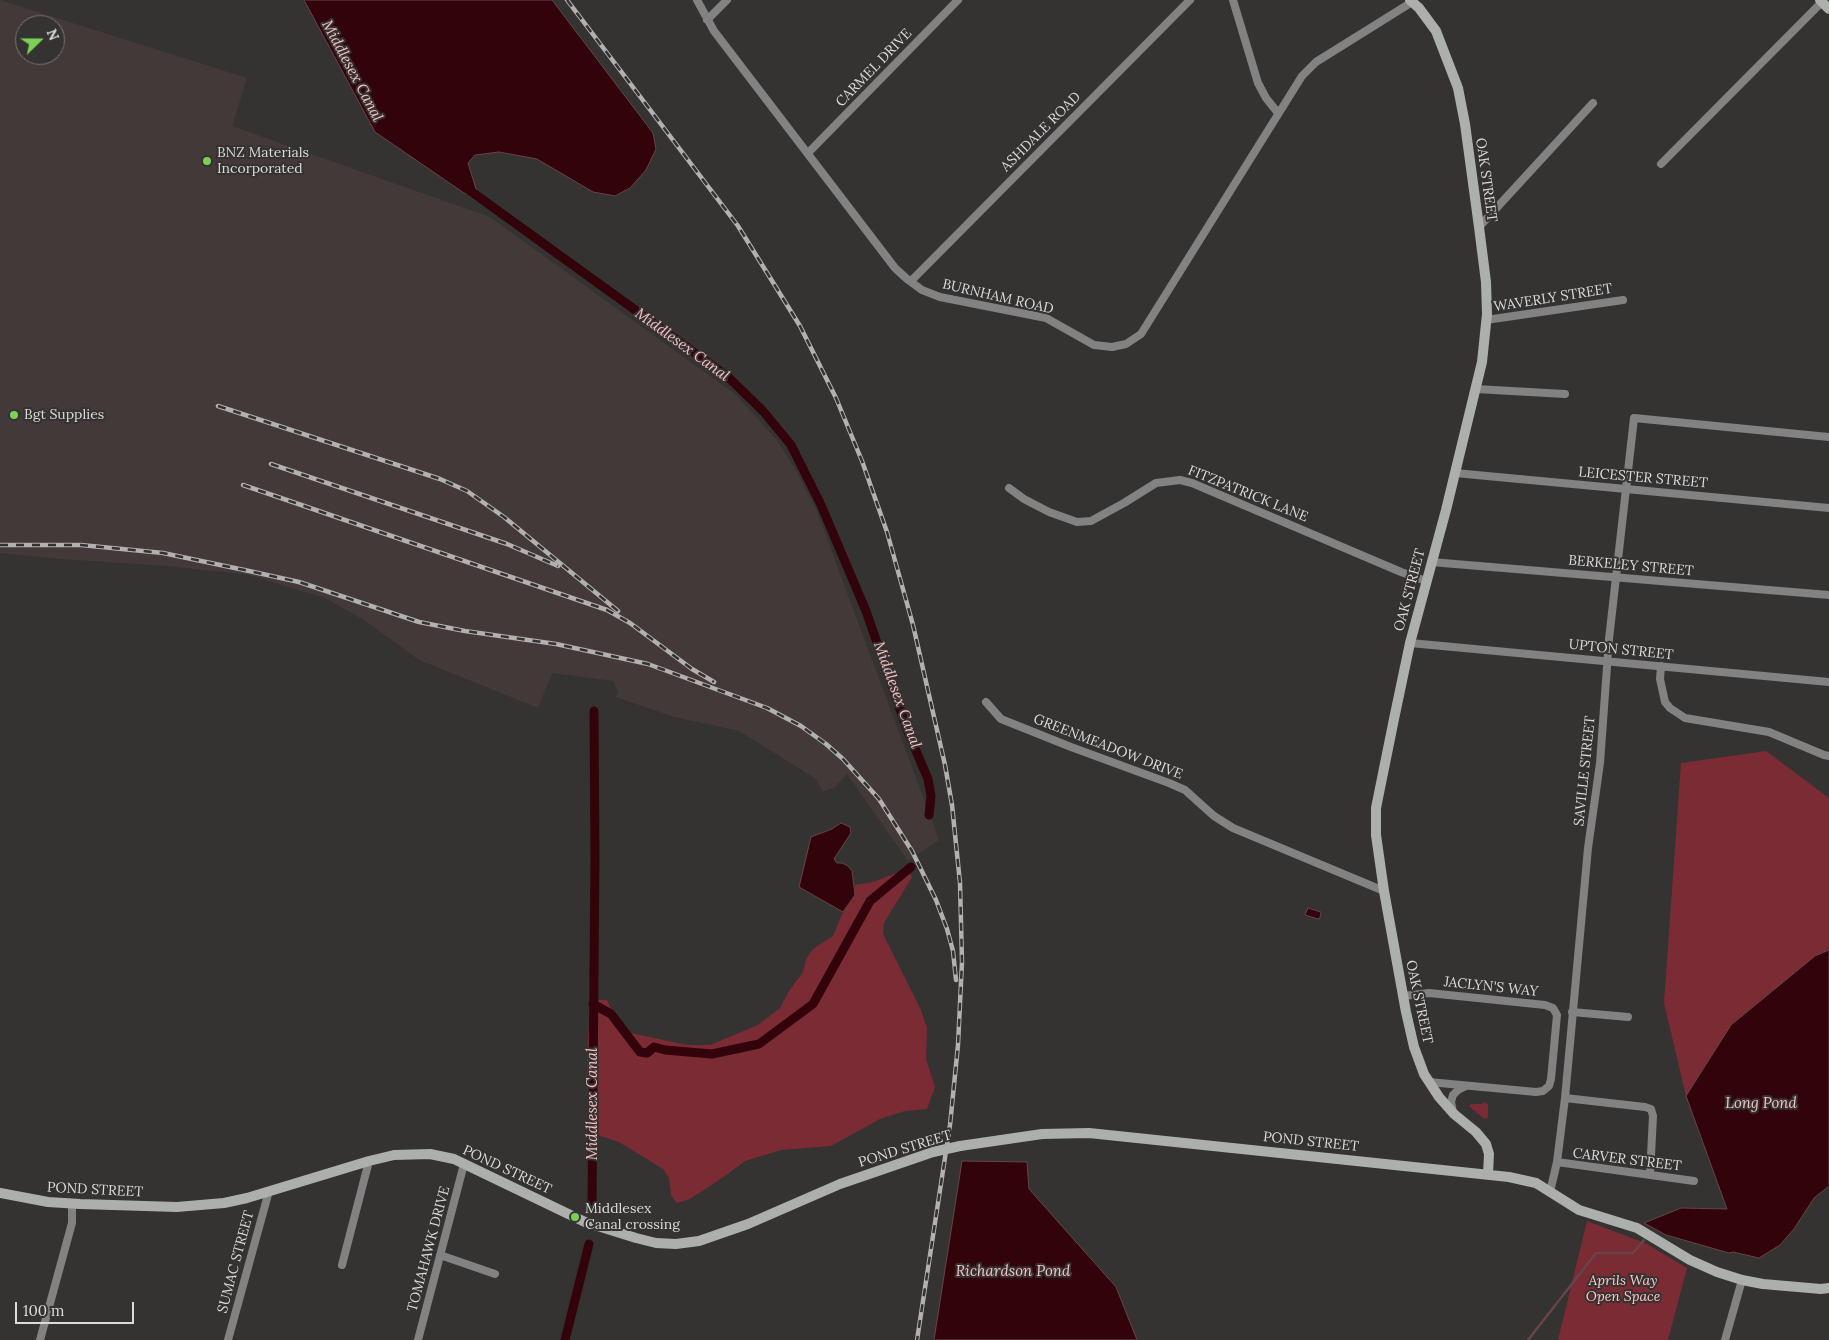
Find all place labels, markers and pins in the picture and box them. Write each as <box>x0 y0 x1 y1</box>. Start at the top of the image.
place label: BNZ Materials Incorporated <box>217 145 309 178</box>
marker: BNZ Materials Incorporated <box>201 155 213 167</box>
place label: Bgt Supplies <box>24 407 104 423</box>
marker: Bgt Supplies <box>8 409 20 421</box>
place label: Middlesex Canal crossing <box>585 1201 680 1234</box>
marker: Middlesex Canal crossing <box>569 1211 581 1223</box>

